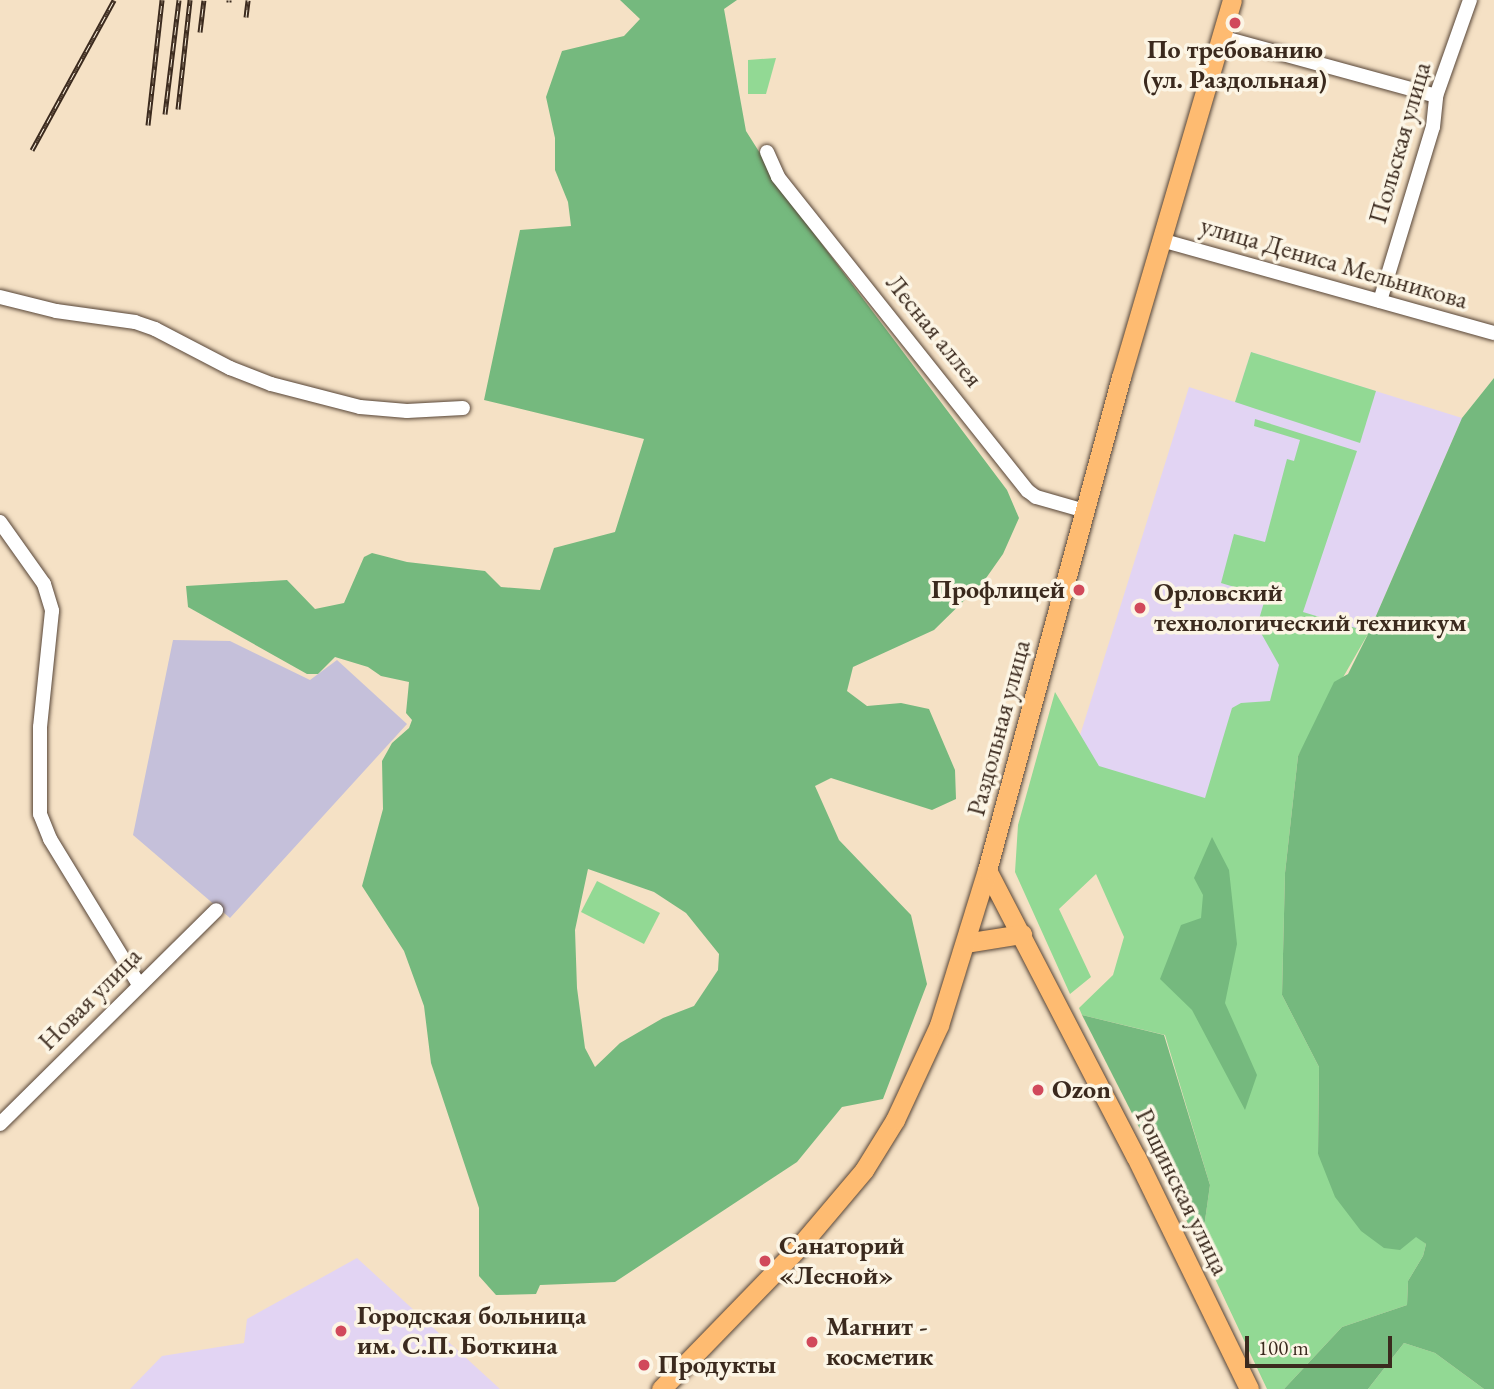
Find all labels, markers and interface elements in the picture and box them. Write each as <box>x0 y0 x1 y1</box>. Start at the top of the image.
marker: По требованию (ул. Раздольная) <box>1227 15 1243 31</box>
place label: По требованию (ул. Раздольная) <box>1143 34 1327 96</box>
street label: Польская улица <box>1362 58 1438 228</box>
street label: улица Дениса Мельникова <box>1197 210 1471 316</box>
street label: Лесная аллея <box>879 268 989 394</box>
place label: Профлицей <box>931 574 1065 606</box>
place label: Орловский технологический техникум <box>1154 577 1466 638</box>
marker: Профлицей <box>1071 582 1087 598</box>
marker: Орловский технологический техникум <box>1132 600 1148 616</box>
street label: Раздольная улица <box>961 637 1037 819</box>
street label: Новая улица <box>32 941 148 1057</box>
place label: Ozon <box>1052 1074 1111 1106</box>
marker: Ozon <box>1030 1082 1046 1098</box>
street label: Рощинская улица <box>1128 1104 1236 1280</box>
place label: Санаторий «Лесной» <box>779 1230 904 1292</box>
marker: Санаторий «Лесной» <box>757 1253 773 1269</box>
place label: Городская больница им. С.П. Боткина <box>357 1300 586 1362</box>
place label: Магнит - косметик <box>826 1311 933 1372</box>
marker: Городская больница им. С.П. Боткина <box>331 1321 351 1341</box>
scale bar <box>1249 1322 1396 1366</box>
marker: Магнит - косметик <box>804 1334 820 1350</box>
text: 100 m <box>1258 1334 1309 1361</box>
place label: Продукты <box>658 1349 776 1381</box>
marker: Продукты <box>636 1357 652 1373</box>

